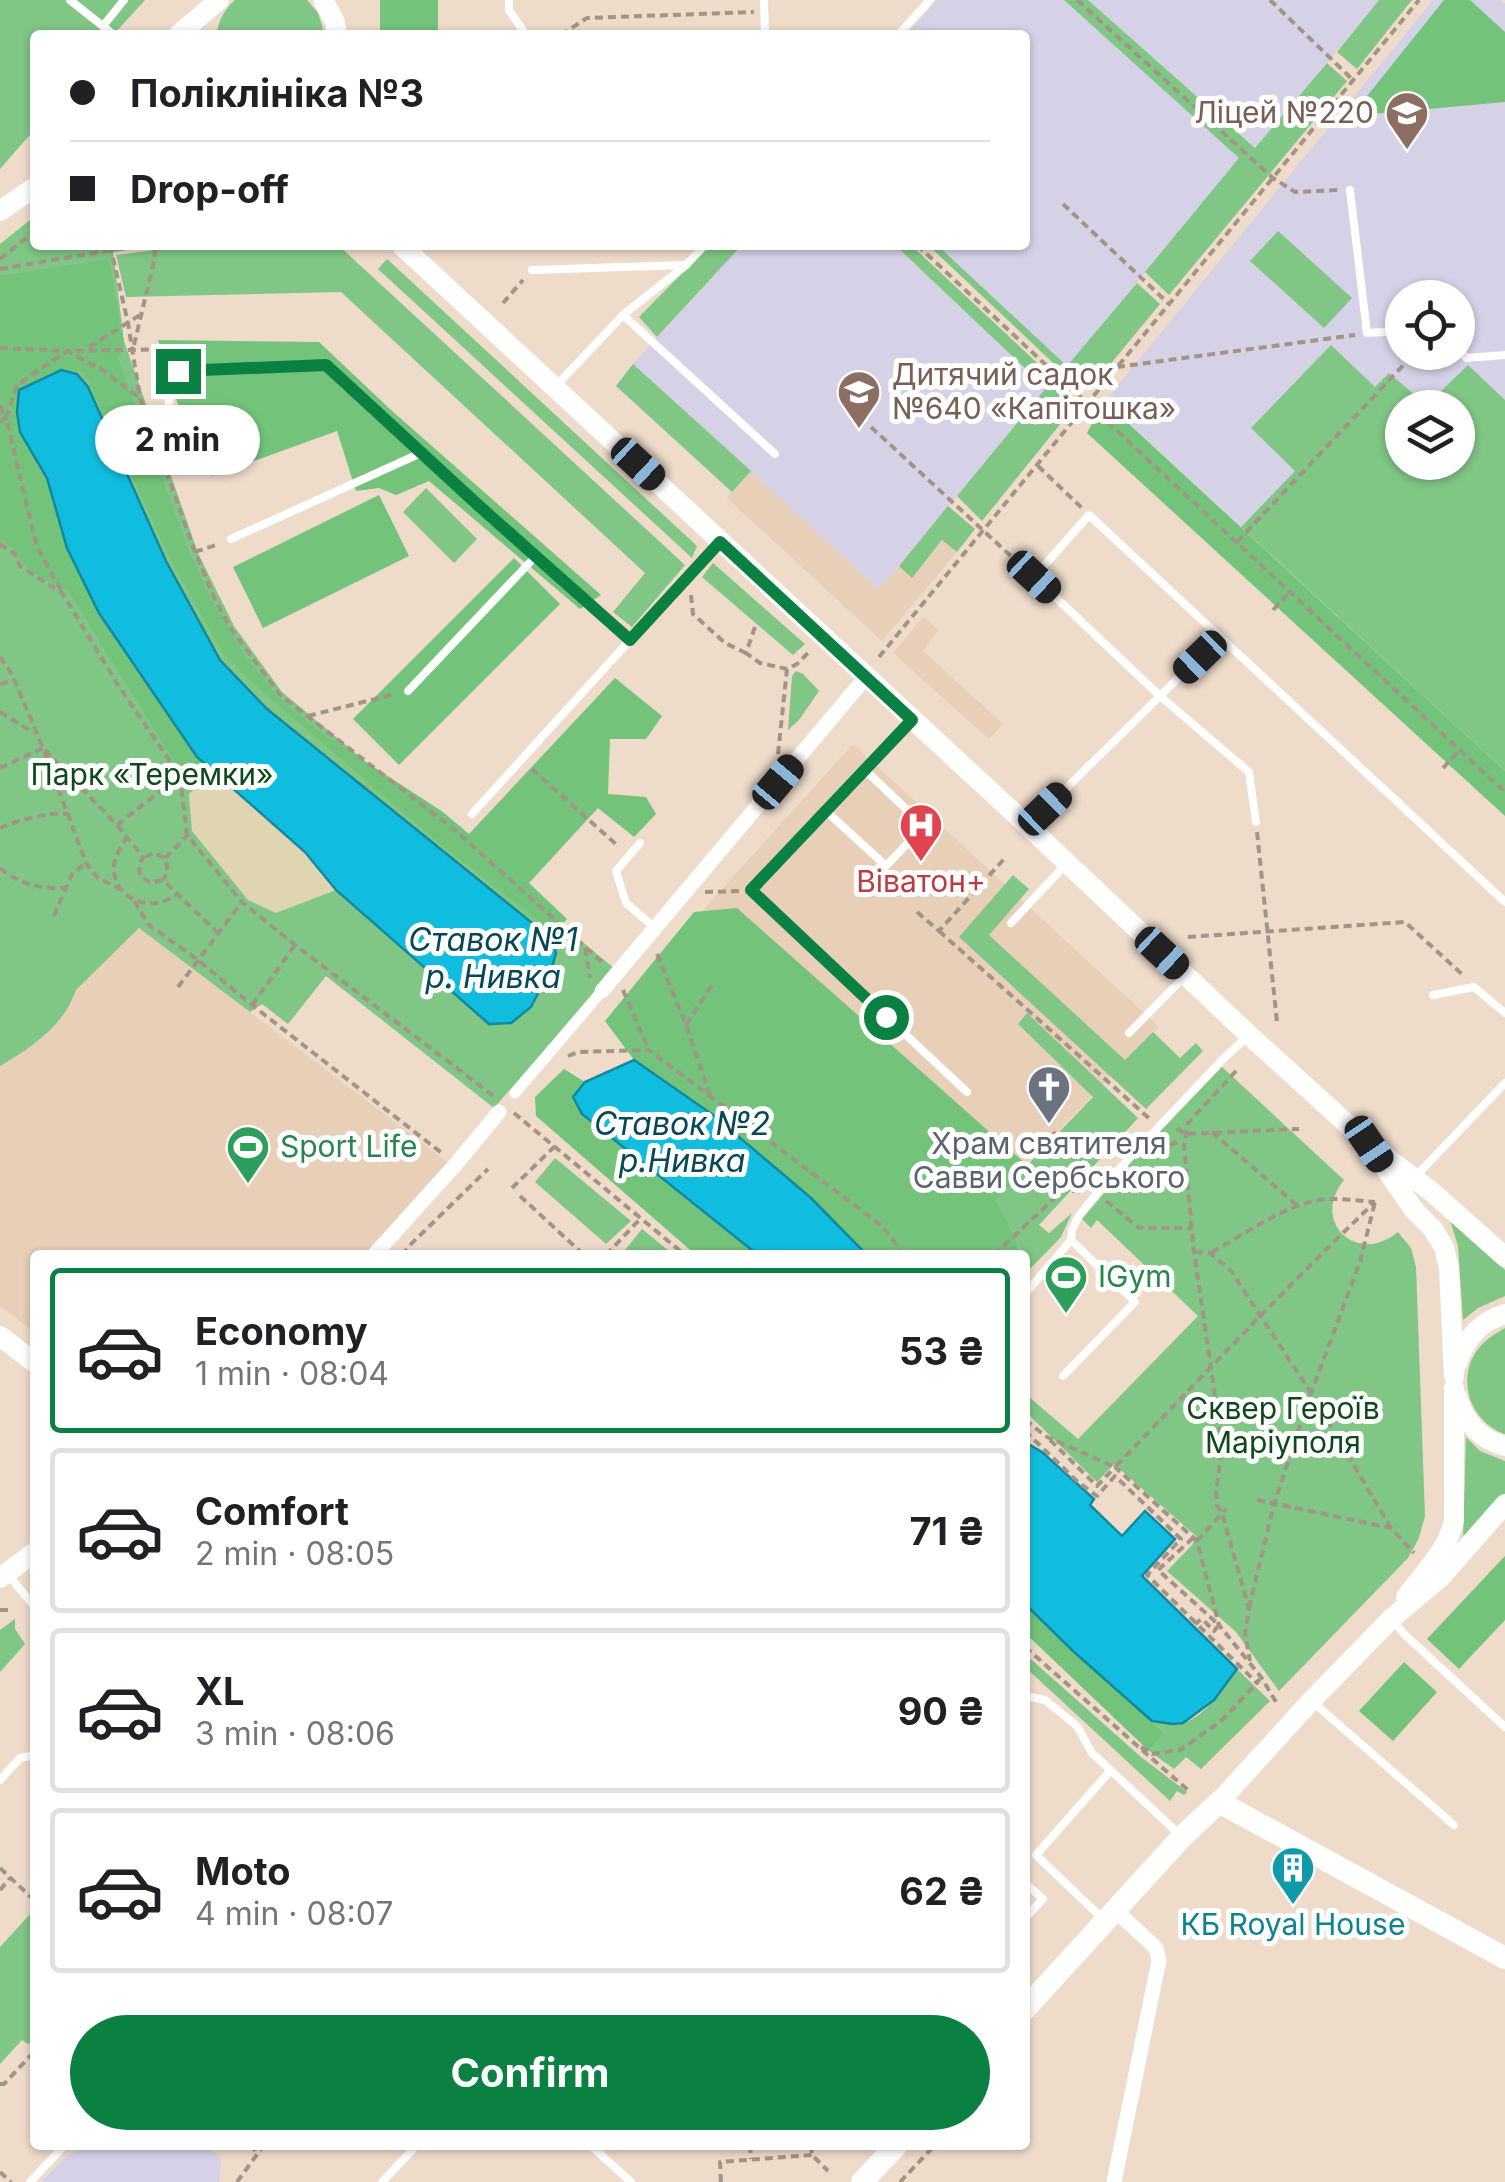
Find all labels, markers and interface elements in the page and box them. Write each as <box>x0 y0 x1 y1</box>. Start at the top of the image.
text: Поліклініка №3 <box>130 70 424 116</box>
school or university icon: Ліцей №220 <box>1384 90 1430 151</box>
place label: Ліцей №220 <box>1194 94 1374 130</box>
text: Drop-off <box>130 166 289 212</box>
map controls <box>1385 280 1475 480</box>
button: locate <box>1385 280 1475 370</box>
route end <box>156 349 201 394</box>
place label: Дитячий садок №640 «Капітошка» <box>892 356 1176 426</box>
school or university icon: Дитячий садок №640 «Капітошка» <box>836 369 882 430</box>
button: layers <box>1385 390 1475 480</box>
callout: 2 min <box>96 406 260 476</box>
text: 2 min <box>135 420 220 459</box>
car <box>606 433 670 495</box>
car <box>1002 546 1066 608</box>
car <box>1168 625 1232 689</box>
car <box>747 749 809 815</box>
park label: Парк «Теремки» <box>30 756 274 792</box>
car <box>1013 777 1077 841</box>
hospital icon: Віватон+ <box>898 802 944 863</box>
place label: Віватон+ <box>856 863 986 899</box>
water label: Ставок №1 р. Нивка <box>408 920 578 996</box>
car <box>1130 922 1194 984</box>
route start <box>864 995 909 1040</box>
church icon: Храм святителя Савви Сербського <box>1026 1064 1072 1125</box>
water label: Ставок №2 р.Нивка <box>594 1104 770 1180</box>
car <box>1340 1111 1398 1177</box>
sports icon: Sport Life <box>225 1124 271 1185</box>
place label: Храм святителя Савви Сербського <box>913 1125 1185 1195</box>
place label: Sport Life <box>280 1128 418 1164</box>
sports icon: IGym <box>1043 1254 1089 1315</box>
place label: IGym <box>1098 1258 1172 1294</box>
icon: car <box>75 1306 165 1396</box>
text: Economy <box>195 1308 368 1354</box>
text: 53 ₴ <box>899 1328 985 1374</box>
text: 1 min · 08:04 <box>195 1354 389 1393</box>
park label: Сквер Героїв Маріуполя <box>1186 1390 1380 1460</box>
icon: car <box>75 1486 165 1576</box>
text: Comfort <box>195 1488 349 1534</box>
text: 71 ₴ <box>909 1508 985 1554</box>
text: 2 min · 08:05 <box>195 1534 394 1573</box>
icon: car <box>75 1666 165 1756</box>
text: XL <box>195 1668 245 1714</box>
text: 90 ₴ <box>898 1688 985 1734</box>
text: 3 min · 08:06 <box>195 1714 395 1753</box>
building icon: КБ Royal House <box>1270 1845 1316 1906</box>
icon: car <box>75 1846 165 1936</box>
text: Moto <box>195 1848 291 1894</box>
text: 62 ₴ <box>899 1868 985 1914</box>
text: 4 min · 08:07 <box>195 1894 393 1933</box>
place label: КБ Royal House <box>1181 1906 1405 1942</box>
button: Confirm <box>70 2015 990 2130</box>

